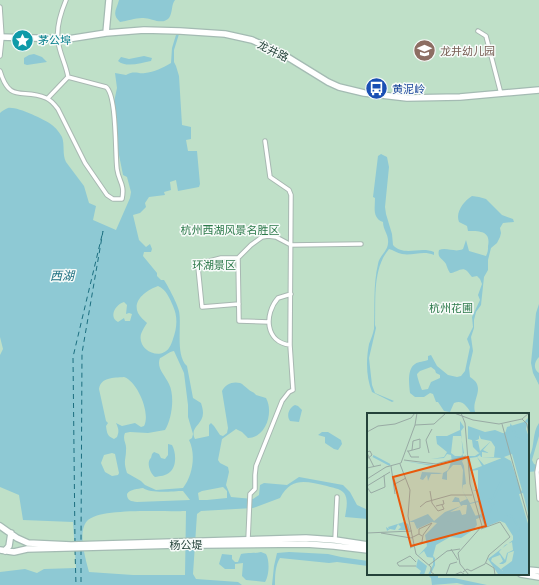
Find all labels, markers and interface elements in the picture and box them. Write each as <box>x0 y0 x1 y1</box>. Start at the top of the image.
place icon: 茅公埠 <box>10 27 36 53</box>
place label: 茅公埠 <box>38 33 71 47</box>
street label: 龙井路 <box>255 37 291 65</box>
school or university icon: 龙井幼儿园 <box>411 38 437 64</box>
place label: 龙井幼儿园 <box>440 44 495 58</box>
bus stop icon: 黄泥岭 <box>364 76 390 102</box>
place label: 黄泥岭 <box>392 82 425 96</box>
park label: 杭州西湖风景名胜区 <box>181 223 280 237</box>
park label: 环湖景区 <box>192 258 236 272</box>
water label: 西湖 <box>50 268 76 284</box>
park label: 杭州花圃 <box>429 301 473 315</box>
inset map <box>367 413 529 575</box>
street label: 杨公堤 <box>169 538 203 552</box>

